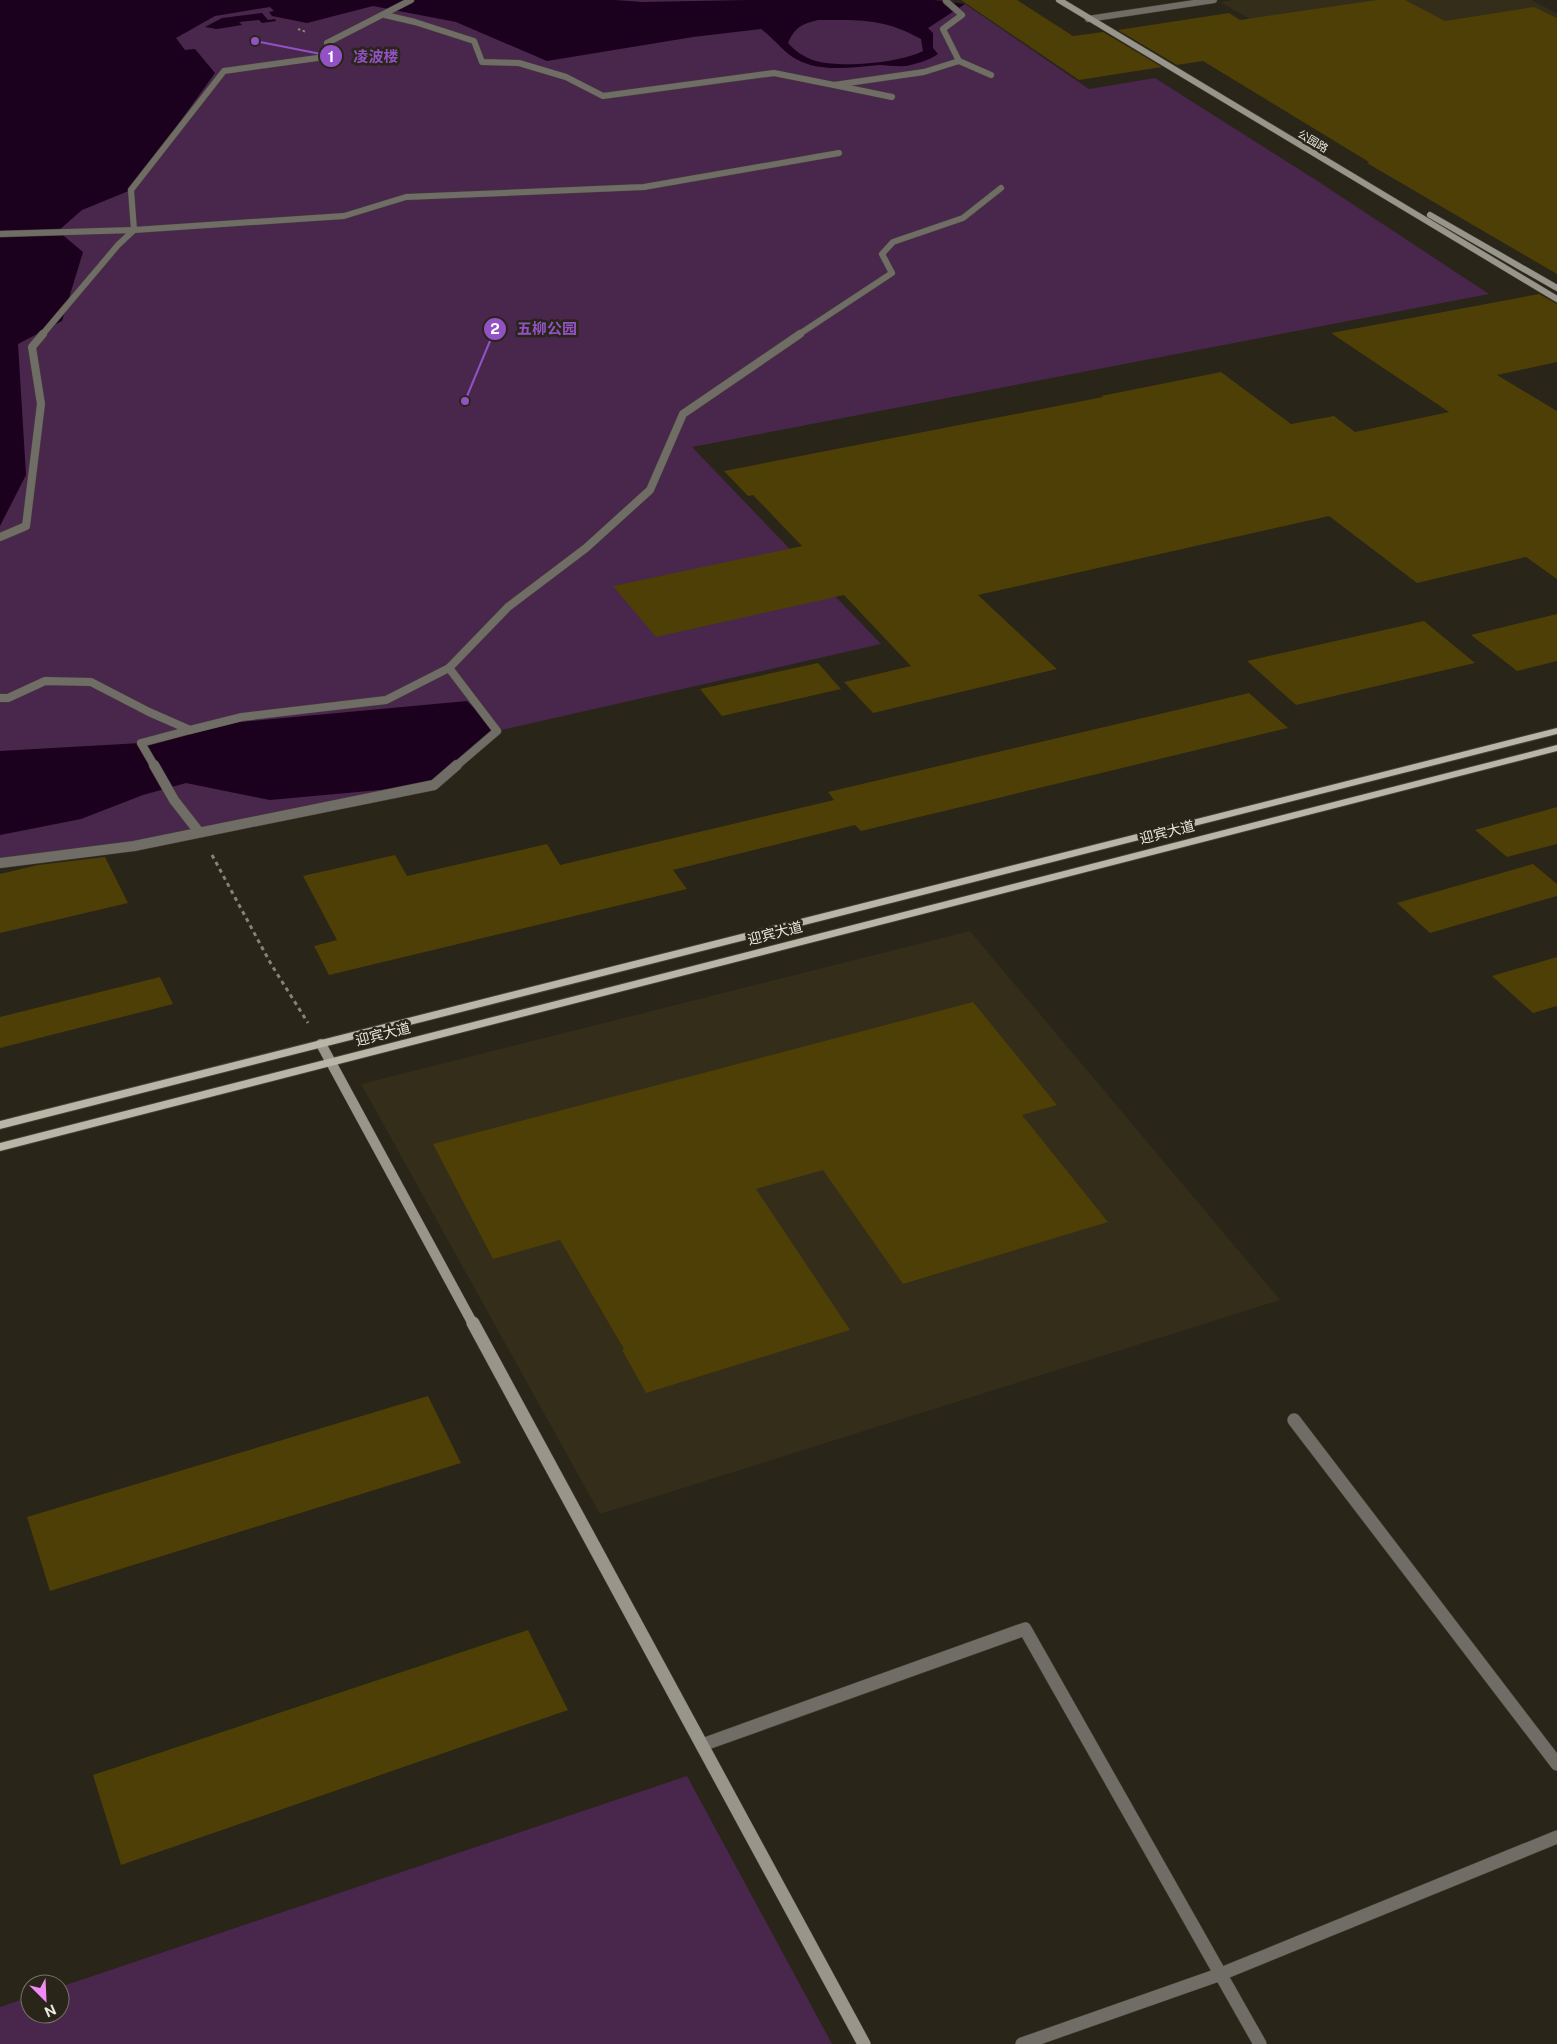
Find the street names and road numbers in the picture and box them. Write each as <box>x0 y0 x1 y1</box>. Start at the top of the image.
street label: 公园路 <box>1296 127 1330 155</box>
street label: 迎宾大道 <box>1138 817 1196 847</box>
street label: 迎宾大道 <box>746 918 804 948</box>
street label: 迎宾大道 <box>354 1019 412 1049</box>

